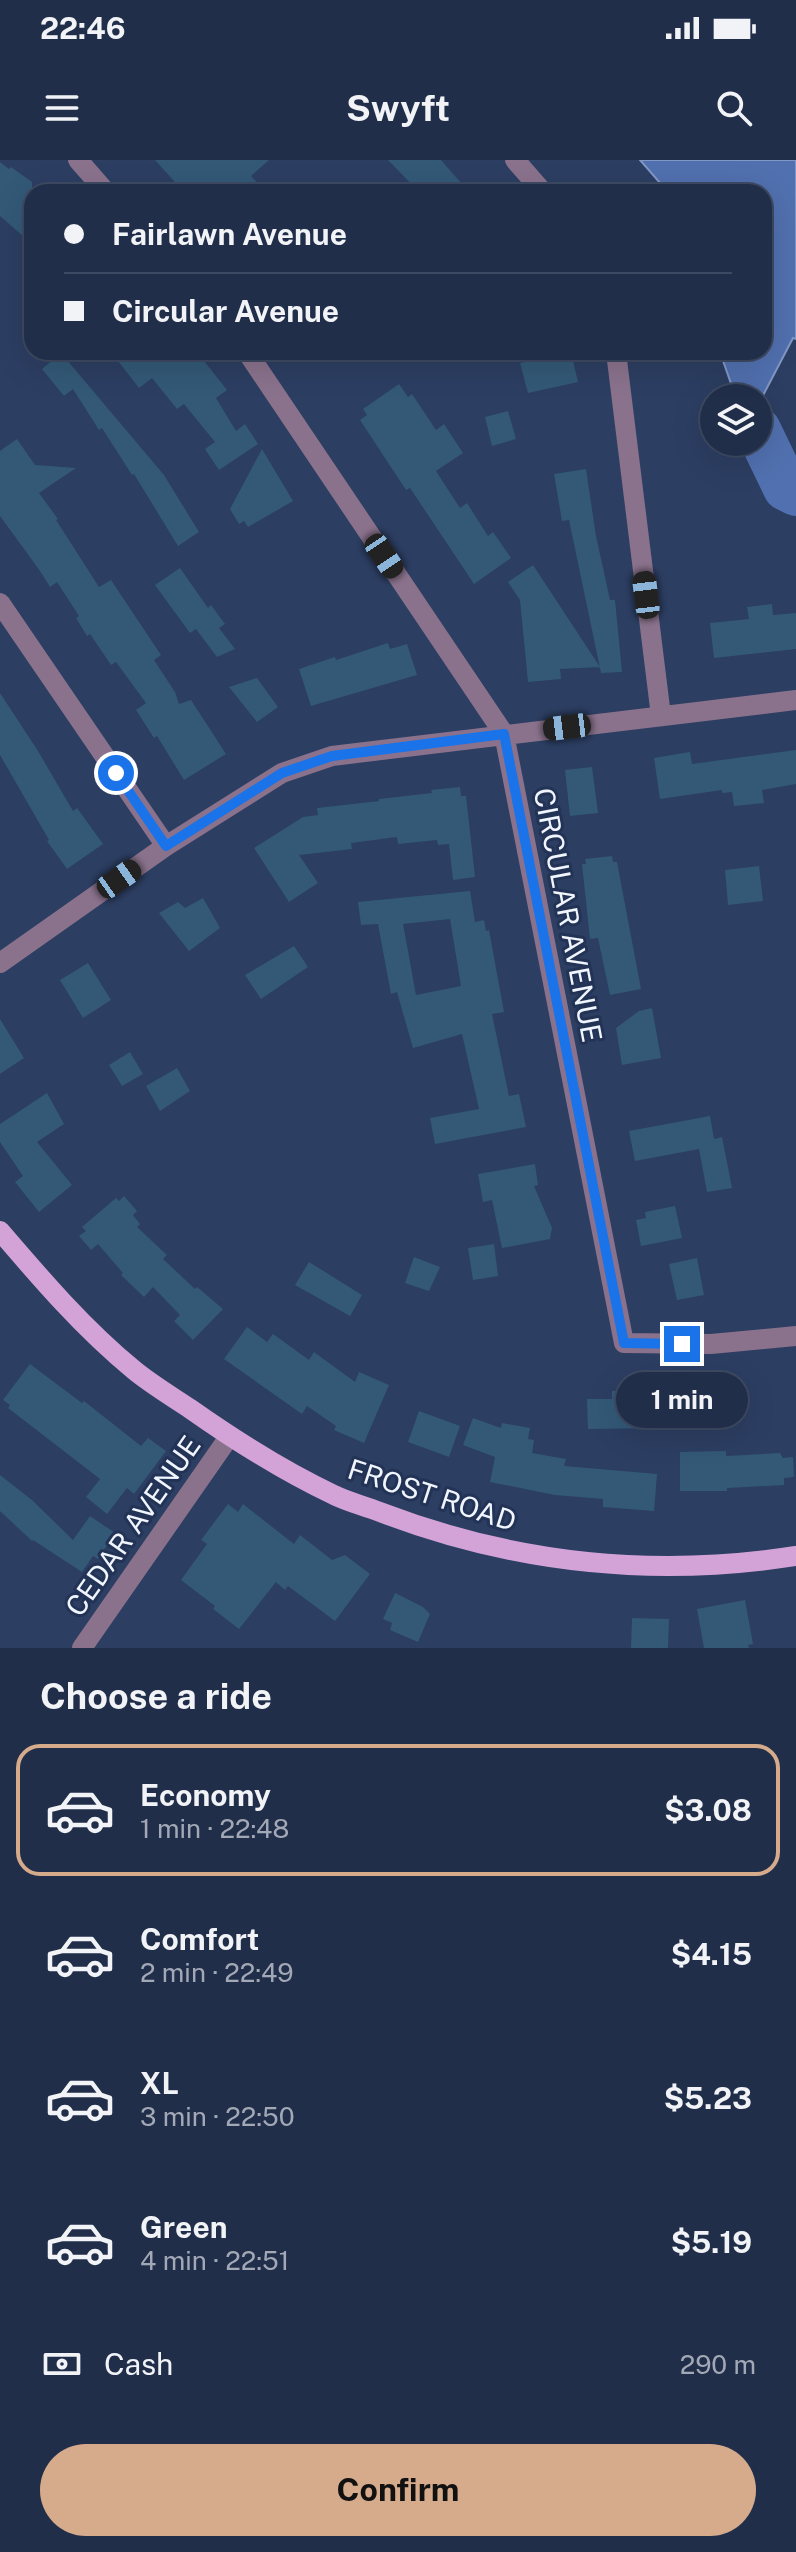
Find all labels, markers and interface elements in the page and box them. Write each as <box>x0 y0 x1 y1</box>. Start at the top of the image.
text: 22:46 <box>40 10 126 46</box>
icon: menu <box>40 86 84 130</box>
icon: search <box>712 86 756 130</box>
text: Swyft <box>346 87 450 129</box>
text: Fairlawn Avenue <box>112 216 347 252</box>
text: Circular Avenue <box>112 293 339 329</box>
map controls <box>700 384 772 456</box>
button: layers <box>700 384 772 456</box>
car <box>361 529 407 583</box>
car <box>631 570 661 620</box>
car <box>542 712 592 742</box>
route start <box>98 755 134 791</box>
street label: CIRCULAR AVENUE <box>528 785 609 1045</box>
car <box>92 855 146 903</box>
route end <box>664 1326 700 1362</box>
callout: 1 min <box>616 1372 748 1428</box>
text: 1 min <box>651 1384 713 1415</box>
street label: CEDAR AVENUE <box>58 1429 207 1622</box>
street label: FROST ROAD <box>344 1452 520 1537</box>
text: Choose a ride <box>40 1675 272 1717</box>
icon: car <box>44 1774 116 1846</box>
text: Economy <box>140 1777 271 1813</box>
text: $3.08 <box>664 1792 752 1828</box>
text: 1 min · 22:48 <box>140 1813 289 1844</box>
icon: car <box>44 1918 116 1990</box>
text: Comfort <box>140 1921 259 1957</box>
text: $4.15 <box>671 1936 752 1972</box>
text: 2 min · 22:49 <box>140 1957 294 1988</box>
icon: car <box>44 2062 116 2134</box>
text: XL <box>140 2065 179 2101</box>
text: $5.23 <box>664 2080 752 2116</box>
text: 3 min · 22:50 <box>140 2101 295 2132</box>
icon: car <box>44 2206 116 2278</box>
text: Green <box>140 2209 227 2245</box>
text: $5.19 <box>671 2224 752 2260</box>
text: 4 min · 22:51 <box>140 2245 289 2276</box>
icon: cash <box>40 2342 84 2386</box>
text: Cash <box>104 2346 173 2382</box>
text: 290 m <box>680 2349 756 2380</box>
button: Confirm <box>40 2444 756 2536</box>

